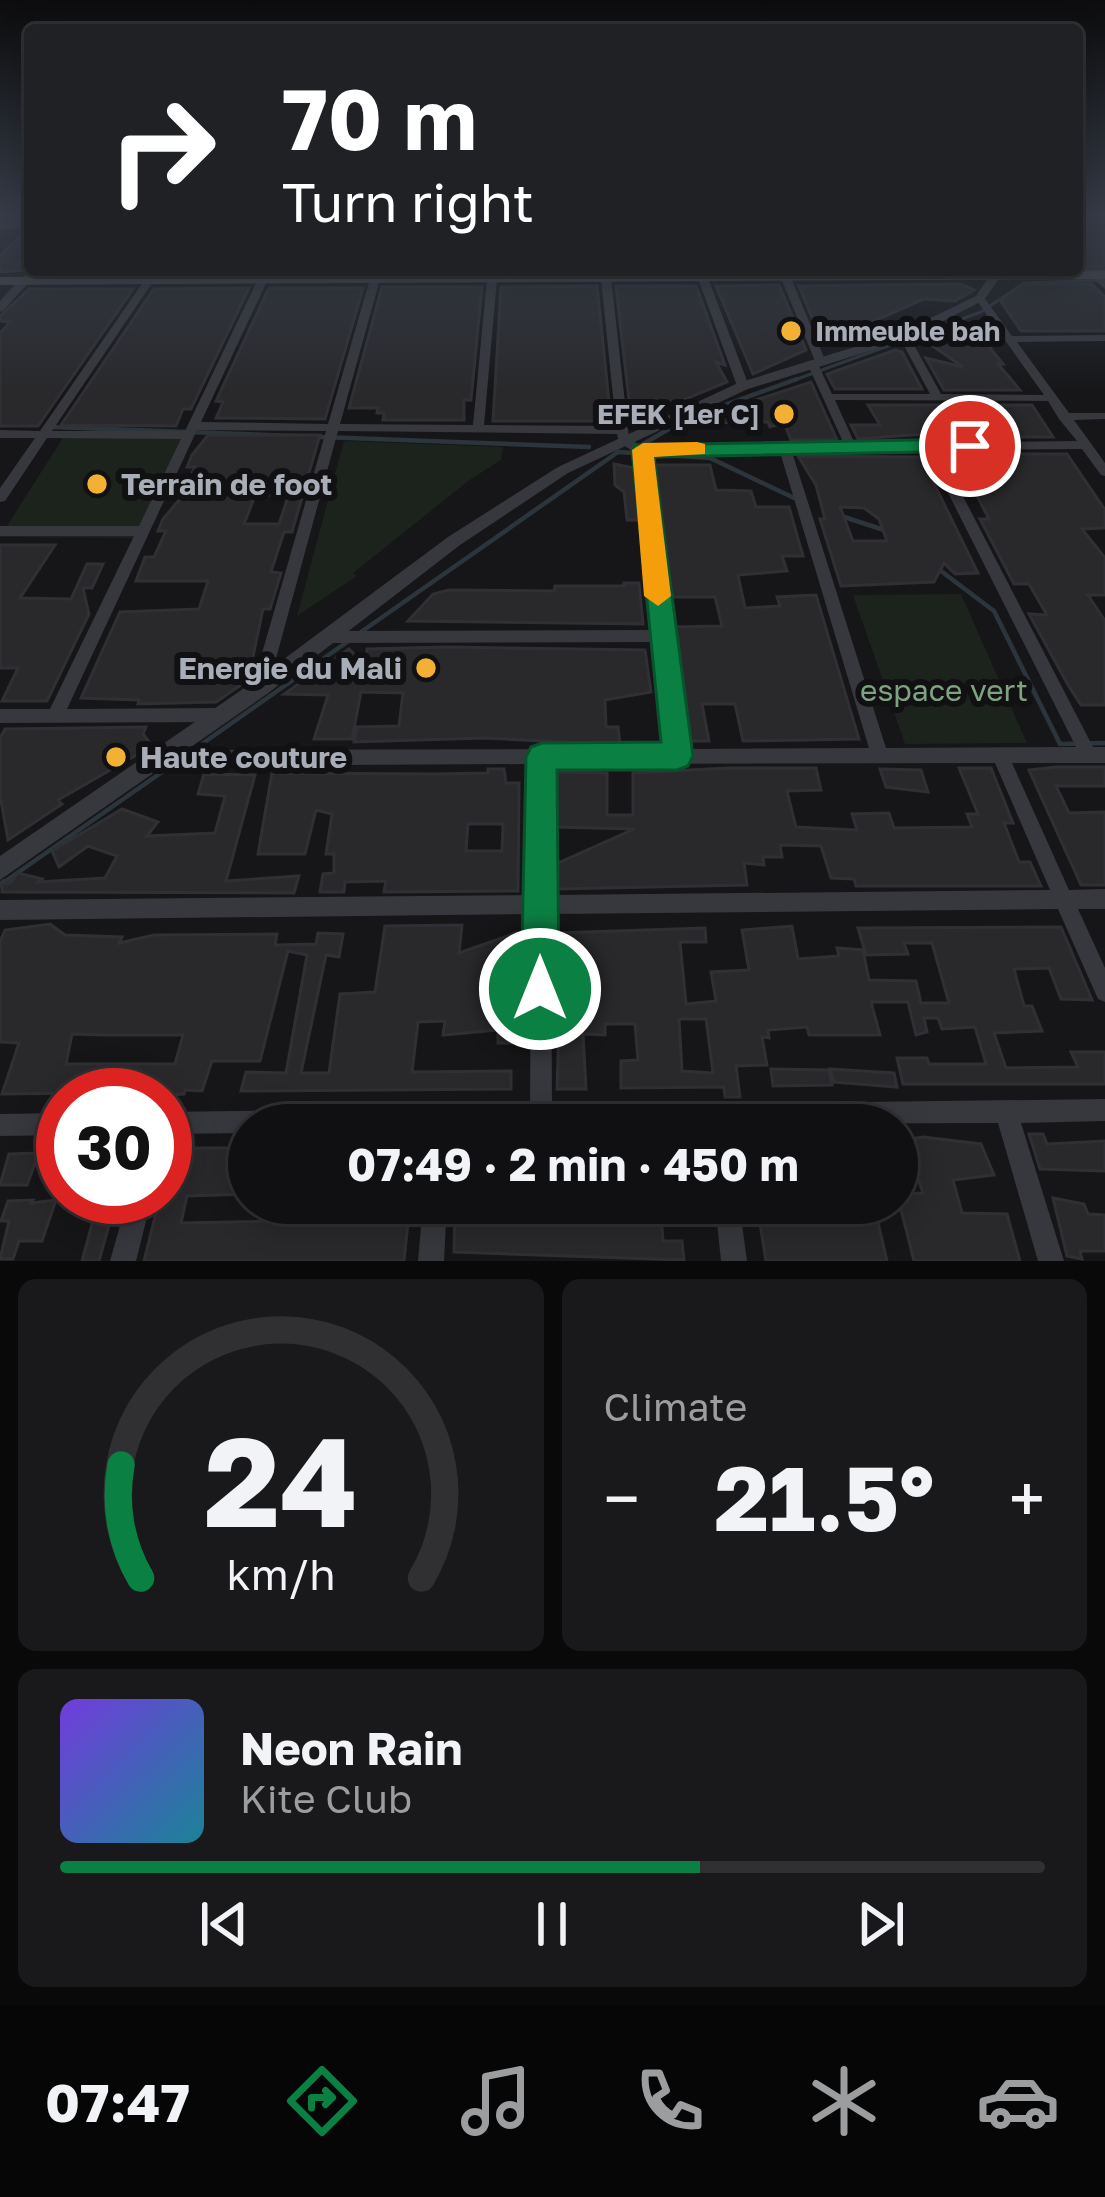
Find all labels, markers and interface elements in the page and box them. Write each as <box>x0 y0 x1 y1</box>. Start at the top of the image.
text: 70 m <box>282 68 477 168</box>
icon: right <box>84 72 240 228</box>
text: Turn right <box>282 169 534 234</box>
place label: Immeuble bah <box>815 315 1000 347</box>
marker: Immeuble bah <box>778 318 804 344</box>
pin <box>919 395 1021 497</box>
place label: EFEK [1er C] <box>597 398 760 430</box>
marker: EFEK [1er C] <box>771 401 797 427</box>
icon: arrive <box>937 413 1003 479</box>
place label: Terrain de foot <box>121 466 332 502</box>
marker: Terrain de foot <box>84 471 110 497</box>
place label: Energie du Mali <box>178 650 402 686</box>
marker: Energie du Mali <box>413 655 439 681</box>
park label: espace vert <box>860 672 1028 708</box>
place label: Haute couture <box>140 739 347 775</box>
marker: Haute couture <box>103 744 129 770</box>
position arrow <box>477 926 603 1052</box>
speed limit sign: 30 <box>36 1068 192 1224</box>
text: 07:49 · 2 min · 450 m <box>347 1137 799 1191</box>
text: Climate <box>604 1383 747 1430</box>
text: 24 <box>204 1405 358 1554</box>
text: 21.5° <box>714 1443 934 1551</box>
text: − <box>604 1458 640 1538</box>
text: + <box>1009 1458 1045 1538</box>
text: km/h <box>226 1548 335 1599</box>
text: Neon Rain <box>240 1721 463 1775</box>
text: Kite Club <box>240 1775 412 1822</box>
icon: previous <box>191 1891 257 1957</box>
icon: pause <box>519 1891 585 1957</box>
icon: next <box>848 1891 914 1957</box>
icon: directions <box>280 2059 364 2143</box>
icon: music <box>454 2059 538 2143</box>
icon: phone <box>628 2059 712 2143</box>
icon: climate <box>802 2059 886 2143</box>
icon: car <box>976 2059 1060 2143</box>
text: 07:47 <box>45 2069 190 2134</box>

